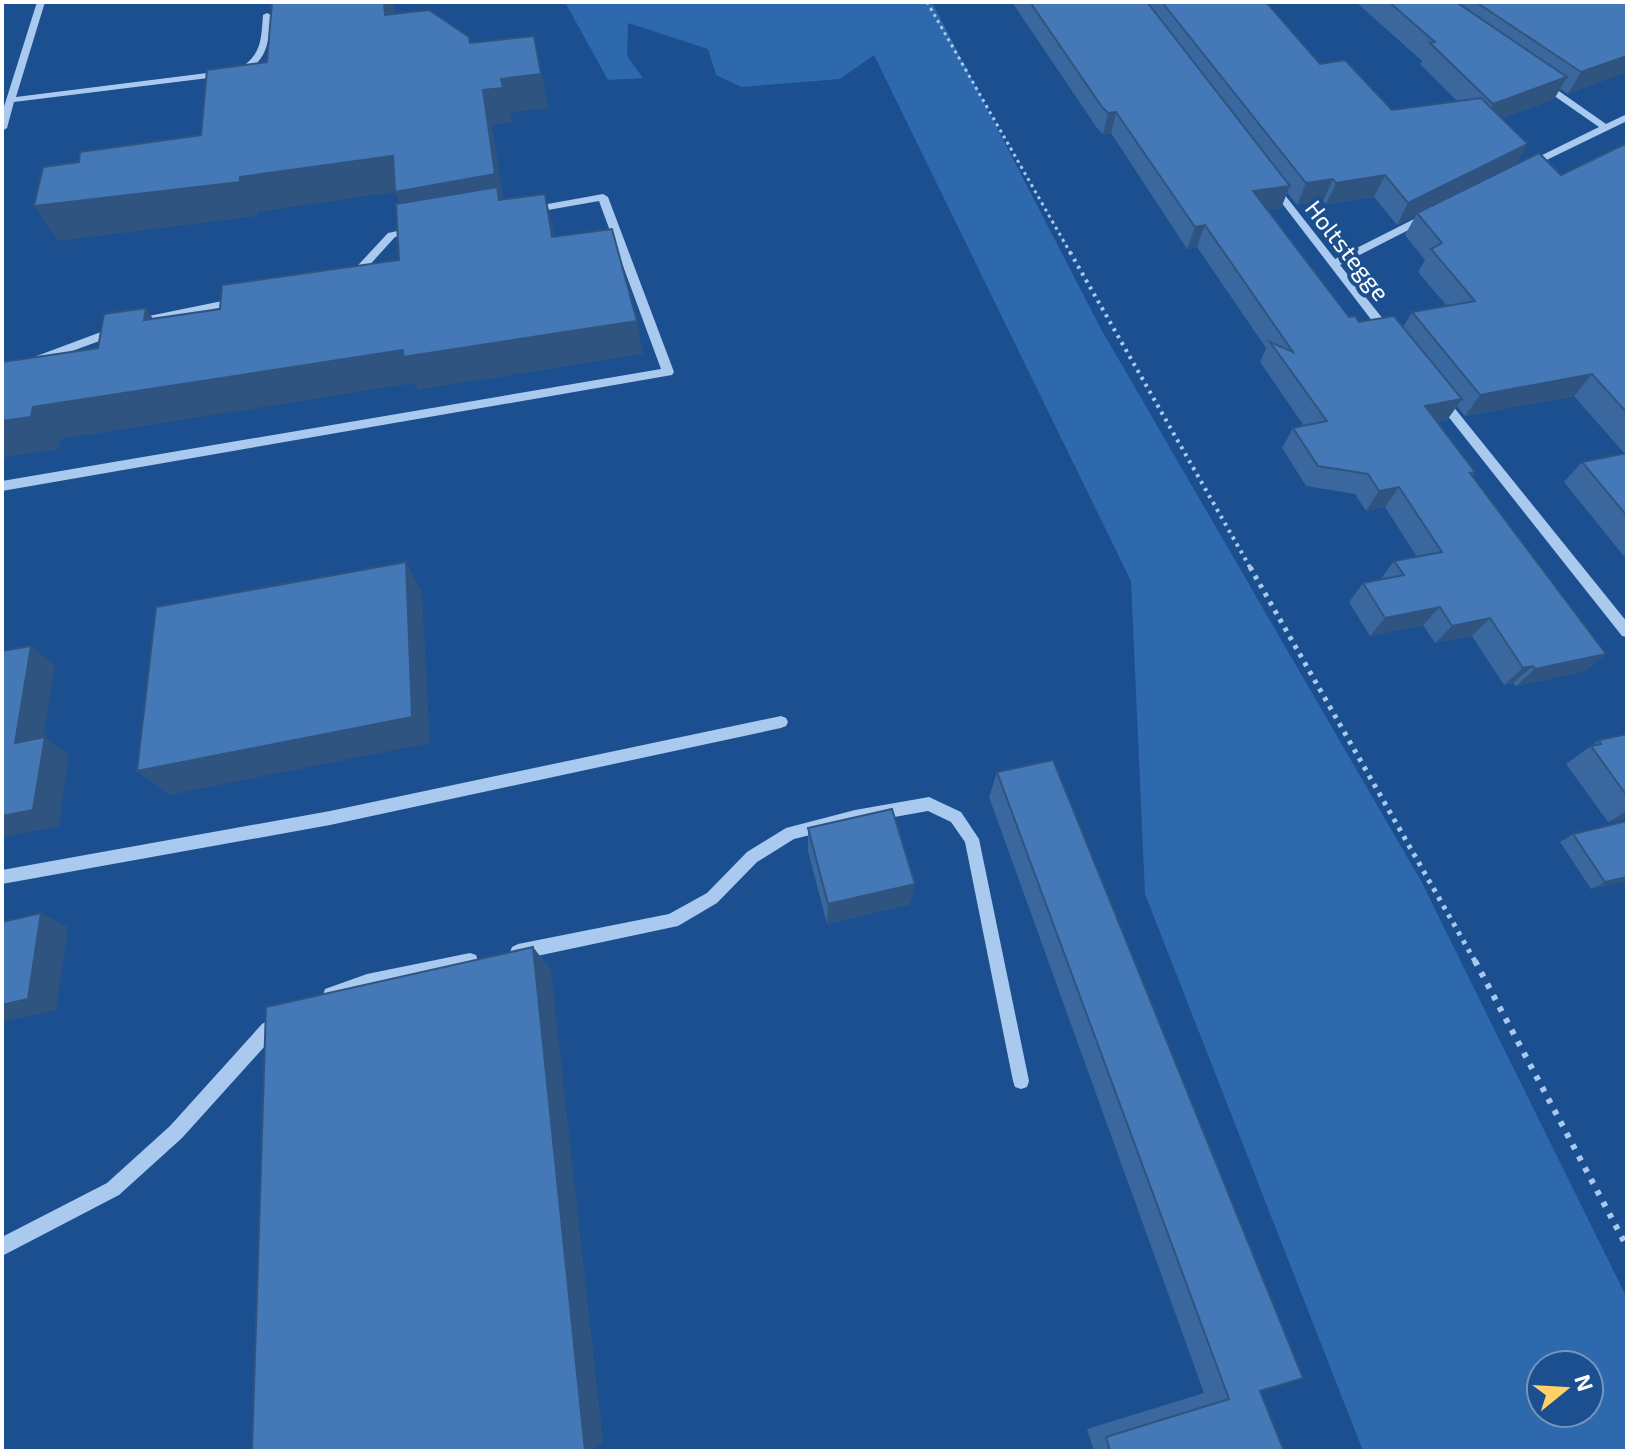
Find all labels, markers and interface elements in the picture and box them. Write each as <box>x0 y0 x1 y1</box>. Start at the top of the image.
street label: Holtstegge <box>1300 194 1396 306</box>
north arrow <box>1525 1349 1605 1429</box>
text: N <box>1570 1371 1600 1394</box>

